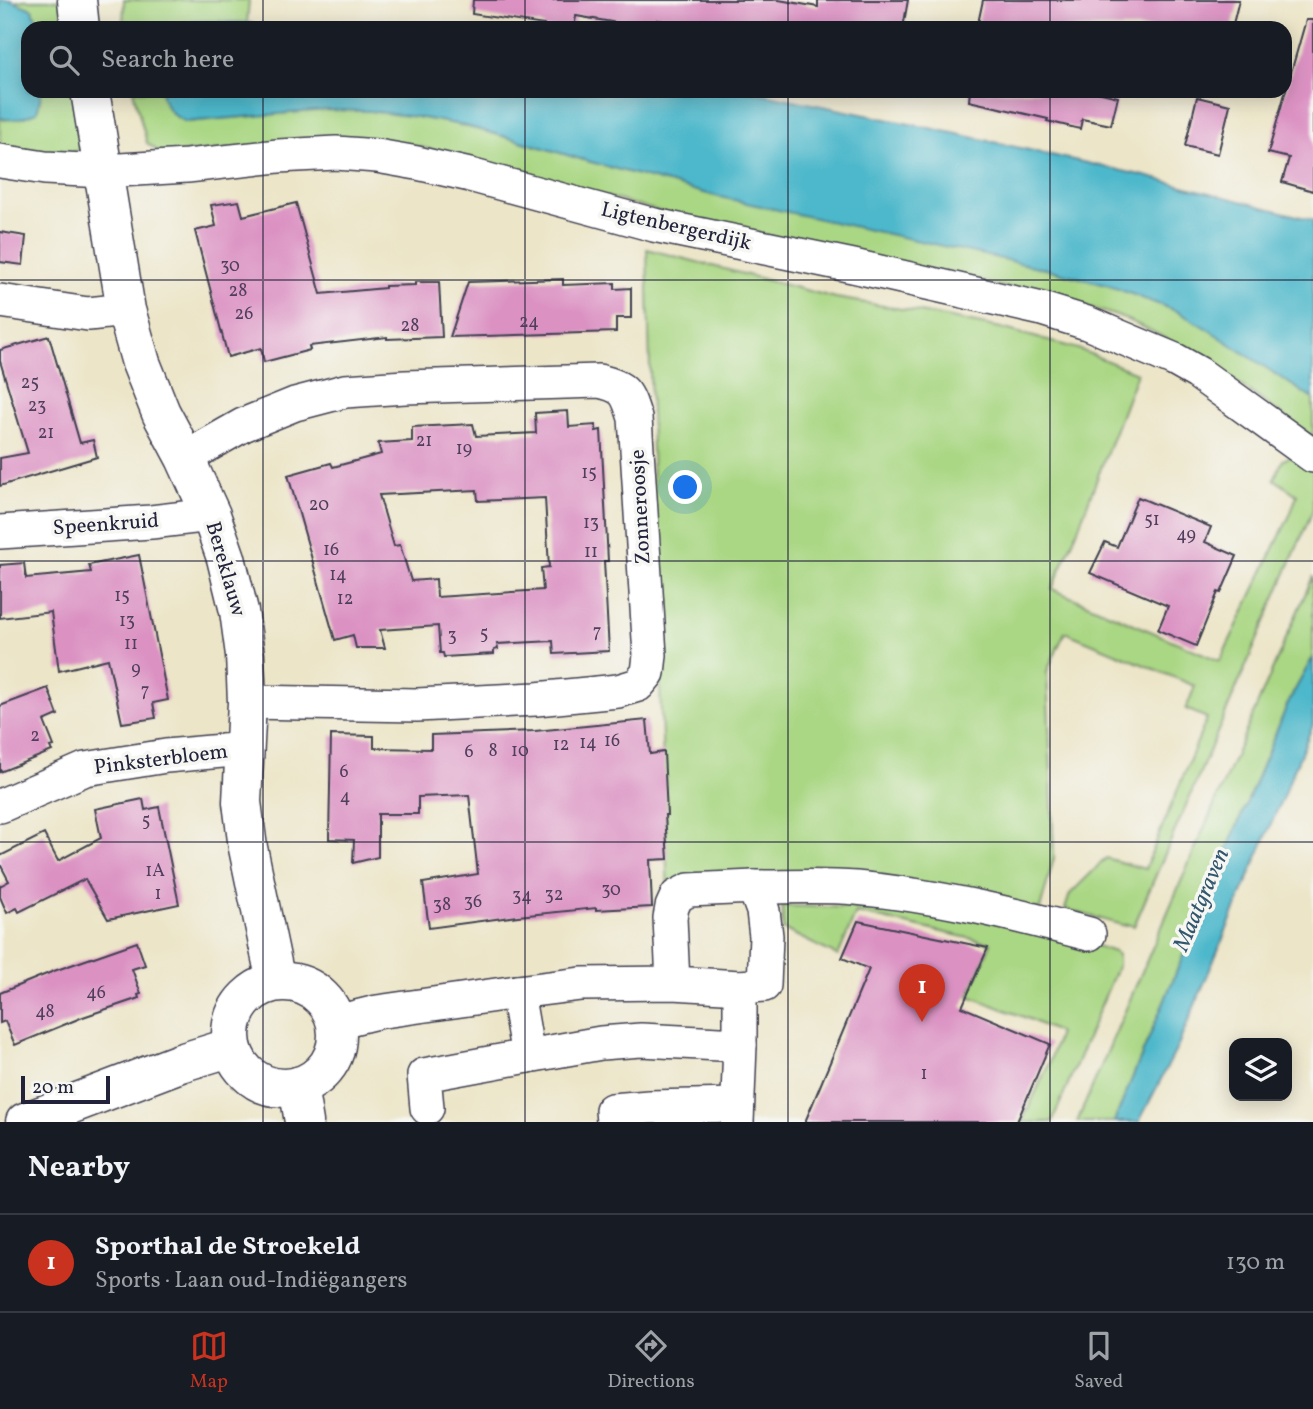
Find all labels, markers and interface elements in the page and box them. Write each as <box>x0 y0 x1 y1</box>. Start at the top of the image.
search box <box>21 21 1292 98</box>
icon: search <box>45 41 83 79</box>
text: Search here <box>101 42 234 78</box>
street label: Ligtenbergerdijk <box>598 196 755 259</box>
house number: 30 <box>220 254 240 279</box>
house number: 28 <box>229 279 247 304</box>
house number: 26 <box>235 302 253 327</box>
house number: 24 <box>519 310 539 335</box>
house number: 28 <box>401 314 419 339</box>
house number: 25 <box>21 371 39 396</box>
house number: 23 <box>28 394 46 419</box>
house number: 21 <box>38 421 54 446</box>
house number: 21 <box>416 429 432 454</box>
house number: 19 <box>456 437 472 462</box>
street label: Zonneroosje <box>623 449 659 565</box>
house number: 15 <box>581 461 597 486</box>
your location <box>668 470 702 504</box>
house number: 20 <box>309 493 329 518</box>
street label: Speenkruid <box>52 507 160 543</box>
house number: 51 <box>1144 508 1160 533</box>
house number: 13 <box>583 511 599 536</box>
street label: Bereklauw <box>198 518 252 620</box>
house number: 49 <box>1176 523 1196 548</box>
house number: 16 <box>323 538 339 563</box>
house number: 11 <box>584 540 598 565</box>
house number: 14 <box>329 563 347 588</box>
house number: 15 <box>114 584 130 609</box>
house number: 12 <box>337 587 353 612</box>
house number: 13 <box>119 609 135 634</box>
house number: 7 <box>593 620 601 645</box>
house number: 5 <box>480 622 488 647</box>
house number: 3 <box>447 624 457 649</box>
house number: 11 <box>124 632 138 657</box>
house number: 9 <box>131 657 141 682</box>
house number: 7 <box>141 679 149 704</box>
house number: 2 <box>30 724 40 749</box>
house number: 16 <box>604 729 620 754</box>
house number: 14 <box>579 731 597 756</box>
house number: 12 <box>553 733 569 758</box>
street label: Pinksterbloem <box>92 737 230 783</box>
house number: 8 <box>488 739 498 764</box>
house number: 10 <box>511 739 529 764</box>
house number: 6 <box>464 740 474 765</box>
house number: 6 <box>339 760 349 785</box>
house number: 4 <box>340 785 350 810</box>
house number: 5 <box>142 809 150 834</box>
water label: Maatgraven <box>1166 844 1238 957</box>
house number: 1A <box>145 859 165 884</box>
house number: 30 <box>601 878 621 903</box>
house number: 1 <box>155 882 161 907</box>
house number: 32 <box>545 883 563 908</box>
house number: 34 <box>512 884 532 909</box>
house number: 36 <box>464 890 482 915</box>
house number: 38 <box>433 893 451 918</box>
pin: 1 <box>899 964 945 1022</box>
house number: 46 <box>86 981 106 1006</box>
house number: 48 <box>35 1000 55 1025</box>
map controls <box>1229 1038 1292 1101</box>
button: layers <box>1229 1038 1292 1101</box>
house number: 1 <box>921 1062 927 1087</box>
scale bar <box>21 1073 110 1105</box>
text: 20 m <box>32 1075 74 1101</box>
text: Nearby <box>28 1147 130 1189</box>
text: Sporthal de Stroekeld <box>95 1229 360 1265</box>
text: 1 <box>46 1247 56 1279</box>
text: 130 m <box>1226 1247 1285 1279</box>
text: Sports · Laan oud-Indiëgangers <box>95 1265 407 1297</box>
tab: Map <box>190 1327 228 1395</box>
tab: Directions <box>608 1327 695 1395</box>
tab: Saved <box>1074 1327 1123 1395</box>

